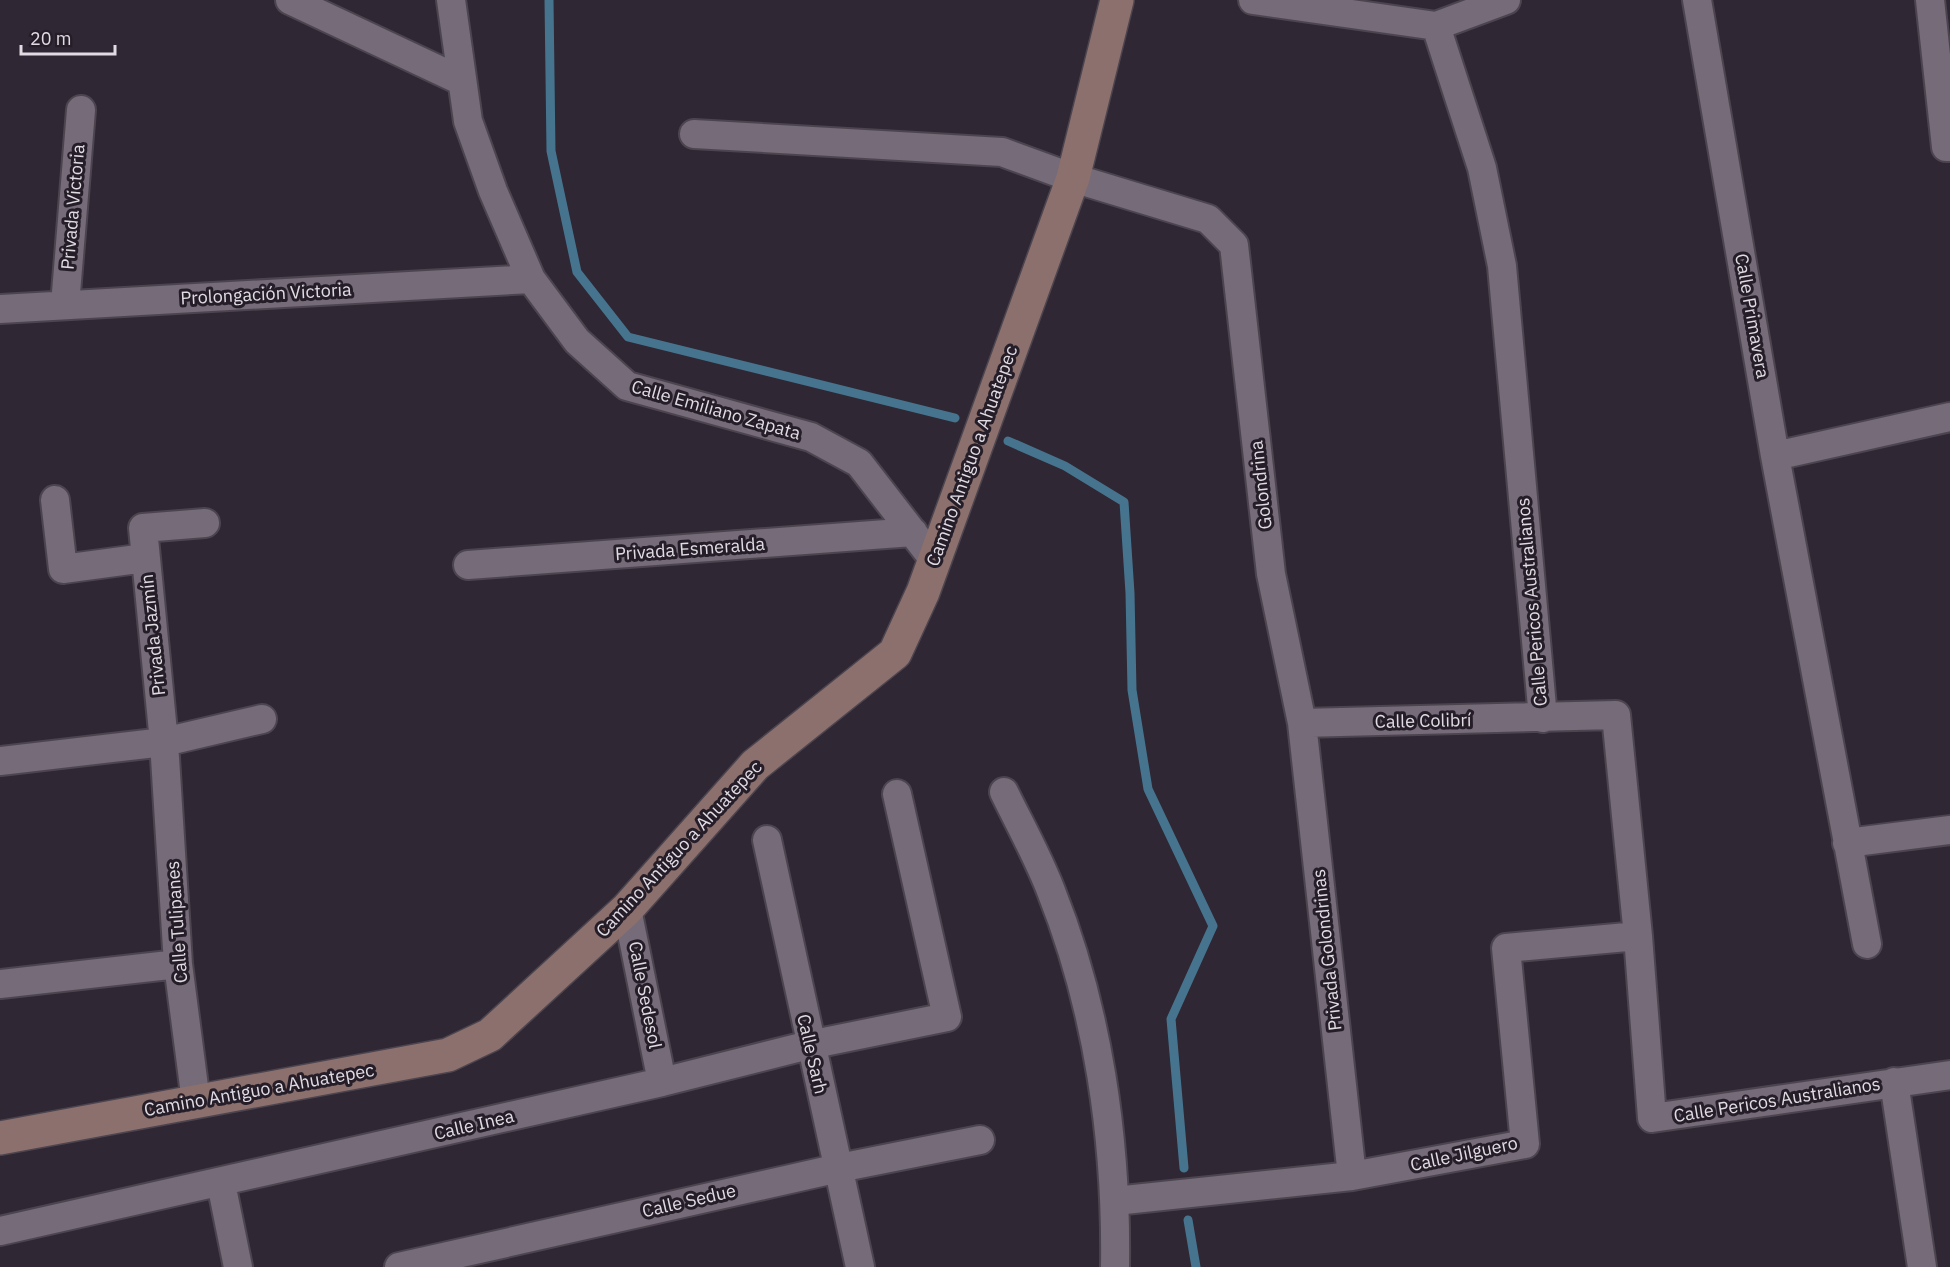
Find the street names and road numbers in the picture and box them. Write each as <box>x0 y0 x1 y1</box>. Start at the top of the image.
street label: Privada Victoria <box>56 143 89 271</box>
street label: Calle Primavera <box>1730 252 1775 381</box>
street label: Prolongación Victoria <box>180 278 352 309</box>
street label: Camino Antiguo a Ahuatepec <box>921 342 1022 569</box>
street label: Calle Emiliano Zapata <box>629 374 804 445</box>
street label: Golondrina <box>1244 439 1277 531</box>
street label: Calle Pericos Australianos <box>1511 497 1552 707</box>
street label: Privada Esmeralda <box>614 532 766 565</box>
street label: Privada Jazmín <box>135 573 170 697</box>
street label: Calle Colibrí <box>1374 708 1472 733</box>
street label: Camino Antiguo a Ahuatepec <box>591 756 767 942</box>
street label: Calle Tulipanes <box>161 860 192 984</box>
street label: Privada Golondrinas <box>1307 868 1346 1032</box>
street label: Calle Sedesol <box>624 939 667 1051</box>
street label: Calle Sarh <box>792 1012 833 1096</box>
street label: Camino Antiguo a Ahuatepec <box>142 1058 376 1121</box>
street label: Calle Pericos Australianos <box>1672 1072 1882 1127</box>
street label: Calle Inea <box>432 1104 517 1145</box>
street label: Calle Jilguero <box>1408 1131 1520 1176</box>
street label: Calle Sedue <box>640 1179 738 1222</box>

